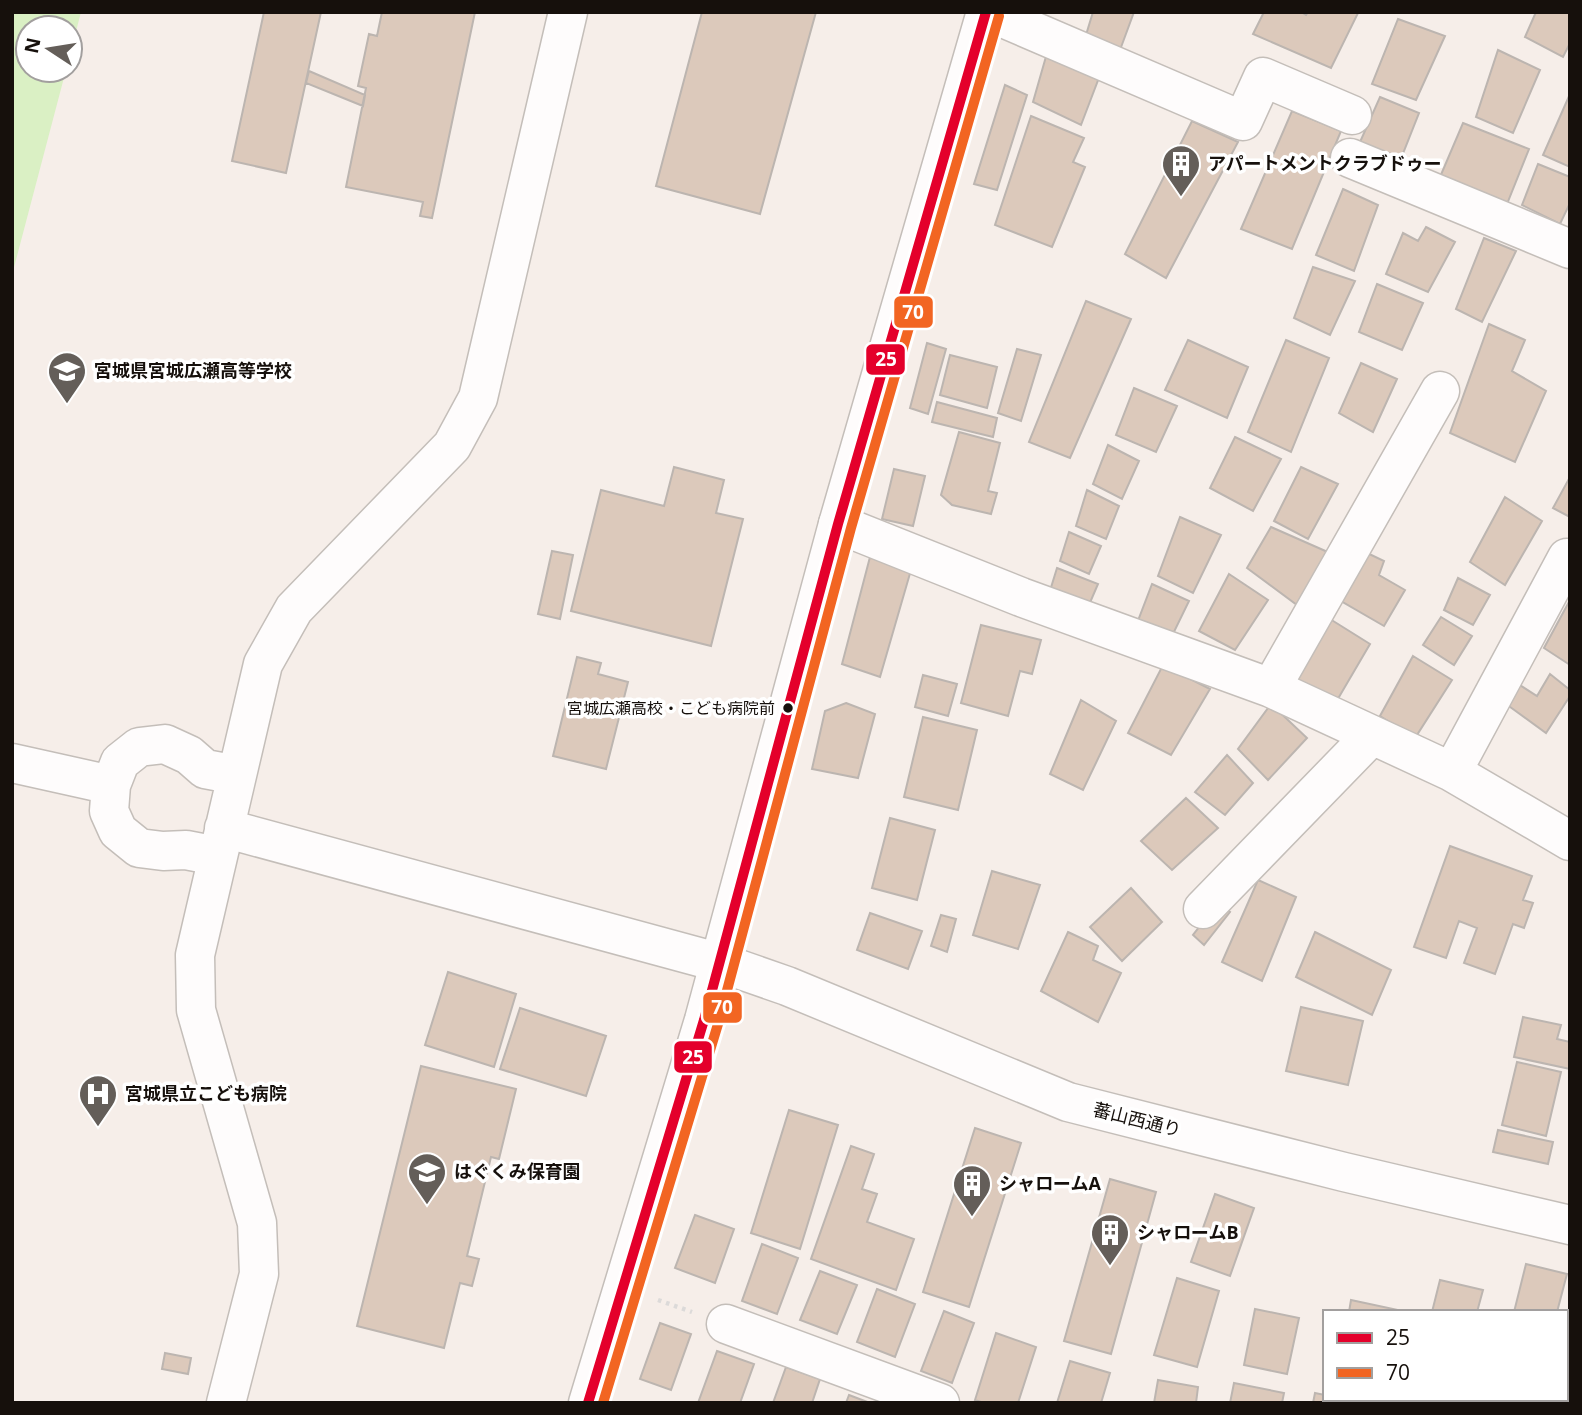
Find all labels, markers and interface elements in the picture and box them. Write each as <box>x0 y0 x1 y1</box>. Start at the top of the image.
north arrow <box>14 14 84 84</box>
text: N <box>18 35 47 56</box>
building icon: アパートメントクラブドゥー <box>1160 143 1202 198</box>
place label: アパートメントクラブドゥー <box>1208 151 1442 175</box>
line badge: 70 <box>893 295 934 329</box>
text: 70 <box>902 299 924 325</box>
line badge: 25 <box>865 343 906 376</box>
text: 25 <box>875 346 897 372</box>
school or university icon: 宮城県宮城広瀬高等学校 <box>46 350 88 405</box>
place label: 宮城県宮城広瀬高等学校 <box>94 358 292 382</box>
place label: 宮城広瀬高校・こども病院前 <box>567 697 775 719</box>
marker: 宮城広瀬高校・こども病院前 <box>781 701 795 715</box>
line badge: 70 <box>702 991 743 1024</box>
text: 70 <box>711 994 733 1020</box>
line badge: 25 <box>673 1040 713 1074</box>
text: 25 <box>682 1044 704 1070</box>
hospital icon: 宮城県立こども病院 <box>77 1073 119 1128</box>
place label: 宮城県立こども病院 <box>125 1081 287 1105</box>
street label: 蕃山西通り <box>1091 1096 1184 1142</box>
school or university icon: はぐくみ保育園 <box>406 1151 448 1206</box>
place label: はぐくみ保育園 <box>454 1159 581 1183</box>
building icon: シャロームA <box>951 1163 993 1218</box>
place label: シャロームA <box>999 1171 1101 1195</box>
building icon: シャロームB <box>1089 1212 1131 1267</box>
place label: シャロームB <box>1137 1220 1239 1244</box>
legend <box>1323 1310 1568 1401</box>
text: 25 <box>1386 1323 1410 1351</box>
text: 70 <box>1386 1358 1410 1386</box>

